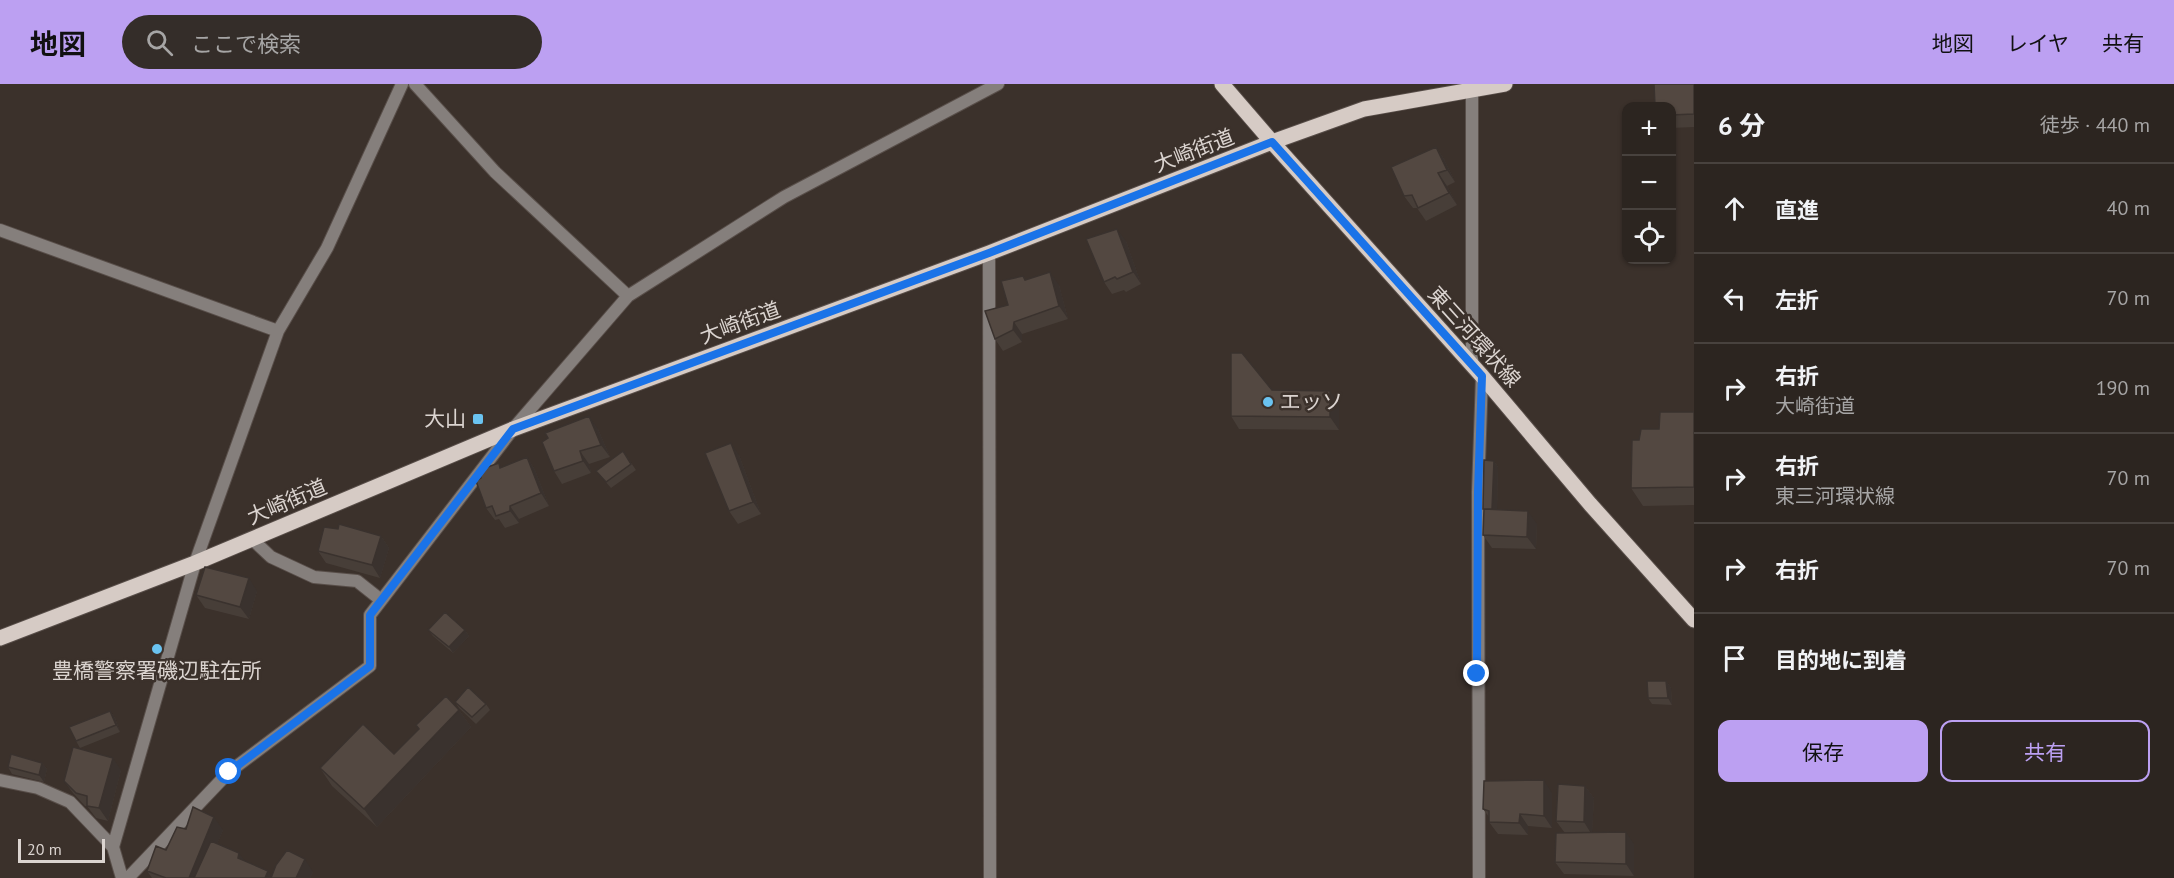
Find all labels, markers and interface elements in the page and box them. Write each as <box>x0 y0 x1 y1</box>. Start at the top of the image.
search box <box>122 15 542 69</box>
text: 地図 <box>30 25 86 62</box>
icon: search <box>143 26 176 59</box>
text: ここで検索 <box>191 30 301 58</box>
text: 地図 <box>1932 30 1974 57</box>
text: レイヤ <box>2007 30 2069 57</box>
text: 共有 <box>2102 30 2144 57</box>
map controls <box>1622 102 1676 264</box>
button: + <box>1622 102 1676 156</box>
text: 6 分 <box>1718 109 1765 142</box>
text: 徒歩 · 440 m <box>2040 112 2150 138</box>
street label: 大崎街道 <box>1150 123 1238 178</box>
button: − <box>1622 156 1676 210</box>
icon: ahead <box>1718 192 1751 225</box>
text: 40 m <box>2107 195 2150 221</box>
text: 直進 <box>1775 196 1819 224</box>
button: locate <box>1622 210 1676 264</box>
street label: 東三河環状線 <box>1422 281 1527 393</box>
icon: left <box>1718 282 1751 315</box>
text: 70 m <box>2107 285 2150 311</box>
text: 左折 <box>1775 286 1819 314</box>
street label: 大崎街道 <box>696 295 784 350</box>
text: 右折 <box>1775 362 1819 390</box>
icon: right <box>1718 372 1751 405</box>
text: 190 m <box>2096 375 2150 401</box>
place label: エッソ <box>1280 388 1343 415</box>
text: 大崎街道 <box>1775 393 1855 419</box>
marker: エッソ <box>1261 395 1275 409</box>
place label: 大山 <box>424 405 466 432</box>
marker: 大山 <box>471 412 485 426</box>
text: 右折 <box>1775 452 1819 480</box>
icon: right <box>1718 462 1751 495</box>
text: 70 m <box>2107 465 2150 491</box>
street label: 大崎街道 <box>243 473 331 530</box>
text: 東三河環状線 <box>1775 483 1895 509</box>
icon: right <box>1718 552 1751 585</box>
text: 70 m <box>2107 555 2150 581</box>
text: 右折 <box>1775 556 1819 584</box>
marker: 豊橋警察署磯辺駐在所 <box>150 642 164 656</box>
icon: arrive <box>1718 642 1751 675</box>
text: 目的地に到着 <box>1775 646 1907 674</box>
place label: 豊橋警察署磯辺駐在所 <box>52 657 262 684</box>
route end <box>1463 660 1489 686</box>
button: 保存 <box>1718 720 1928 782</box>
button: 共有 <box>1940 720 2150 782</box>
route start <box>215 758 241 784</box>
scale bar <box>18 836 105 864</box>
text: 20 m <box>27 839 62 859</box>

